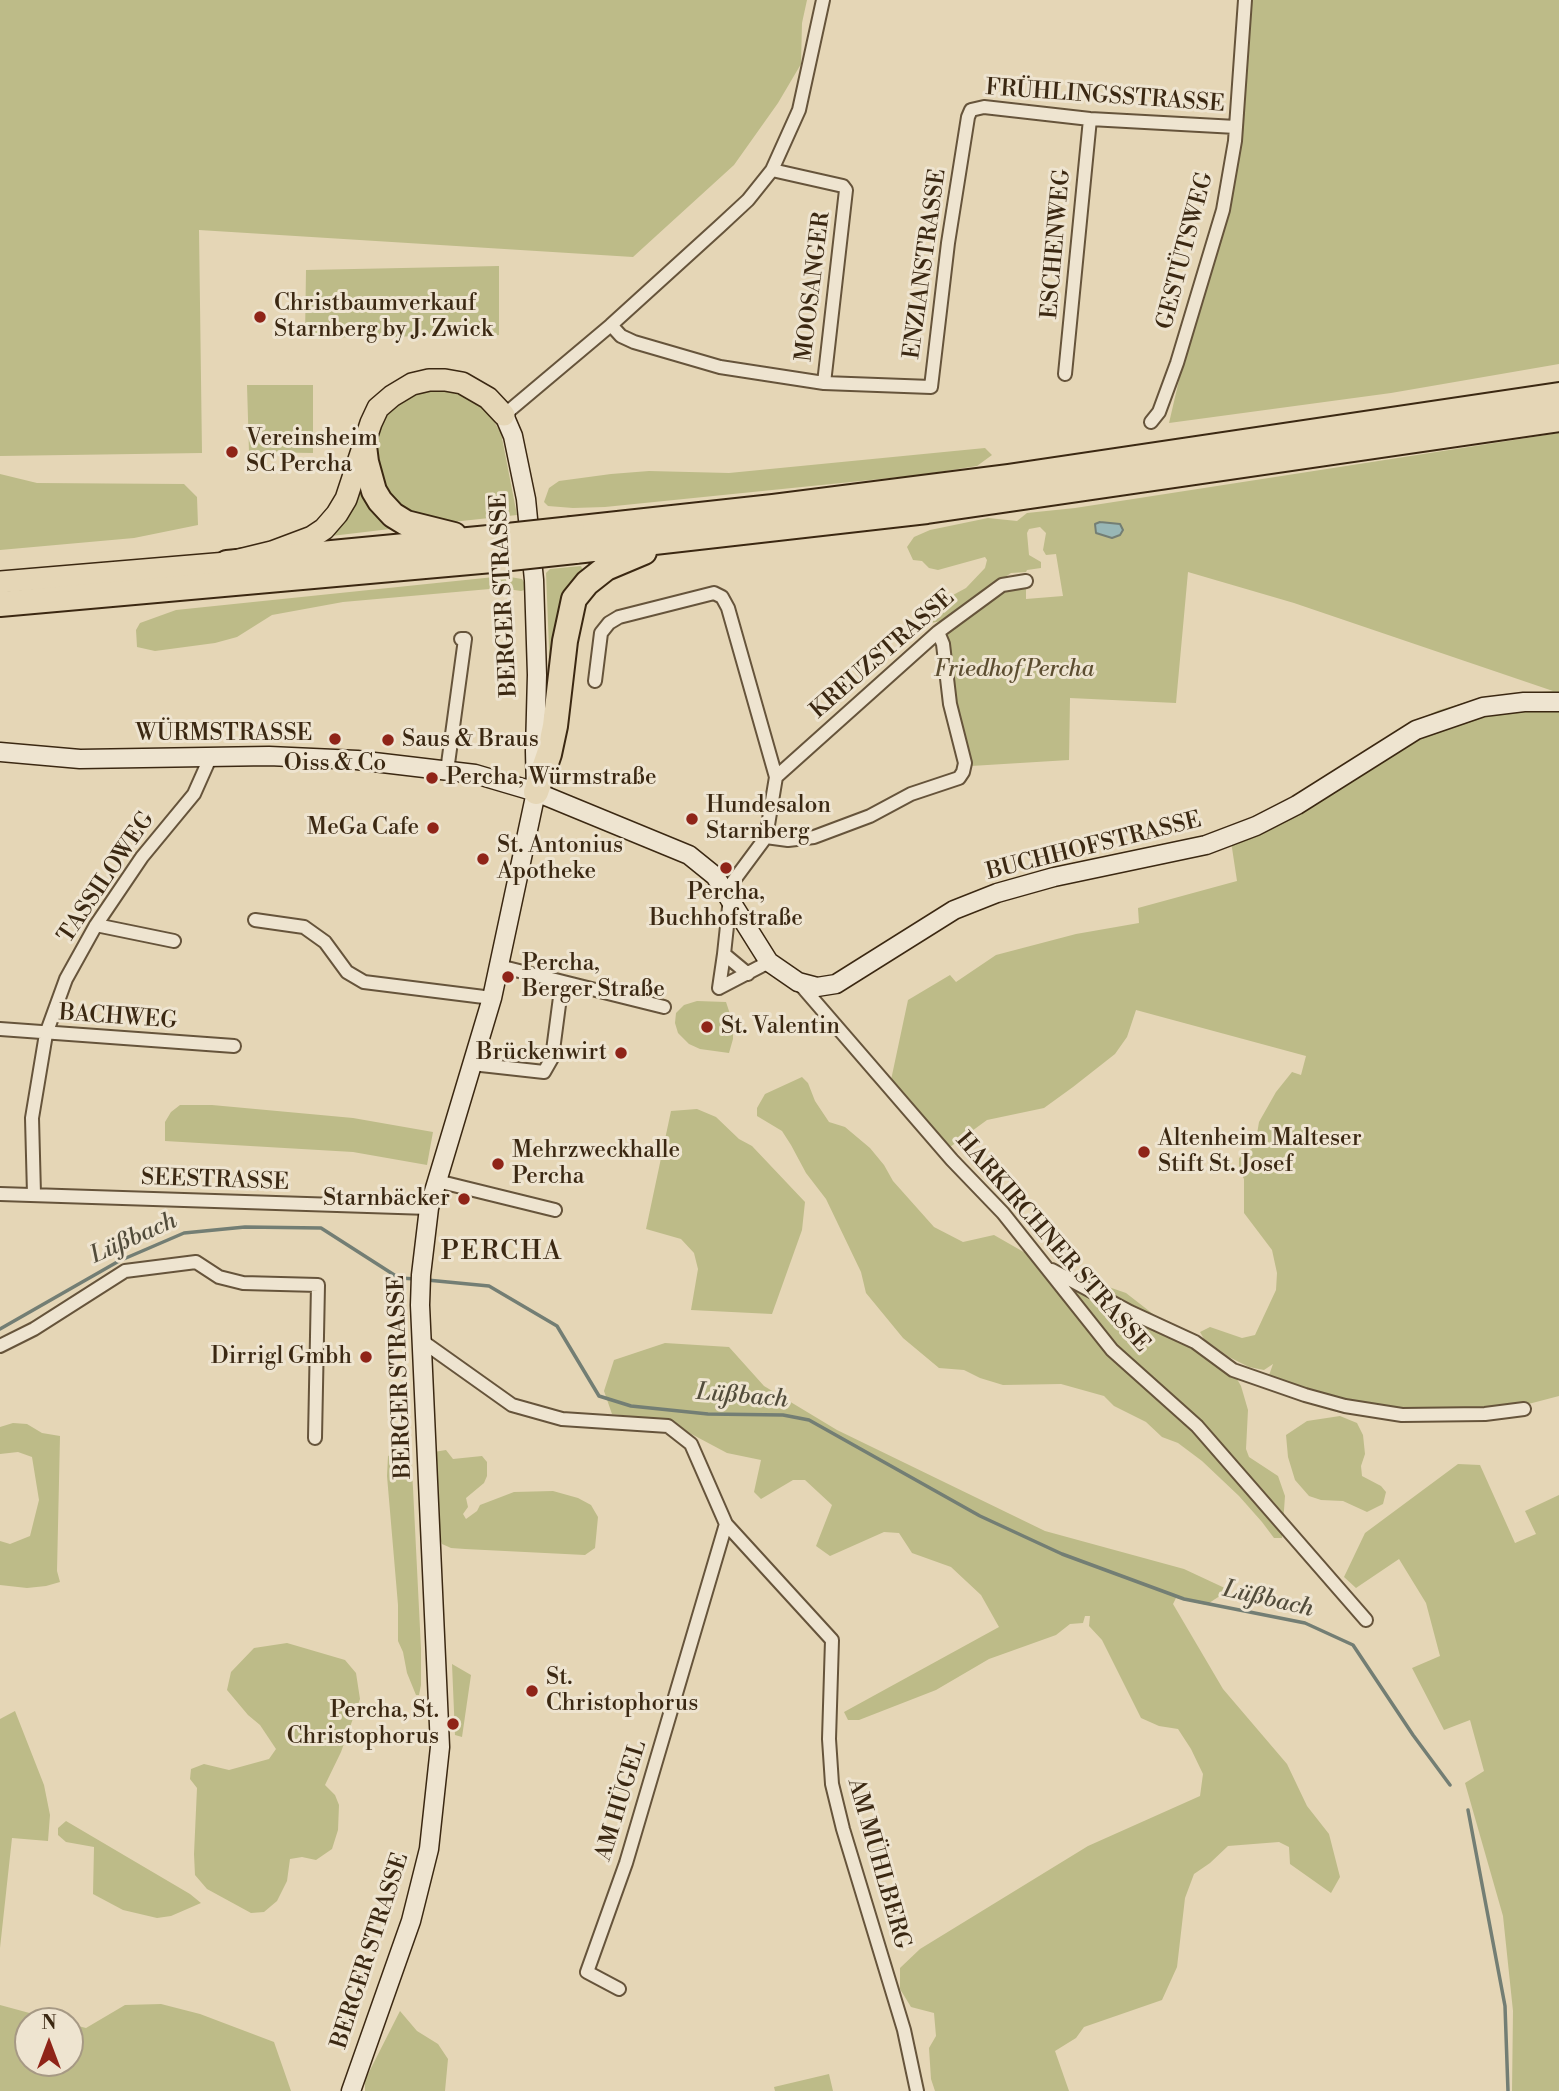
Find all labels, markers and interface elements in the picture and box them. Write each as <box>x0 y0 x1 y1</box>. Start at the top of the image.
street label: FRÜHLINGSSTRASSE <box>984 75 1226 119</box>
street label: ENZIANSTRASSE <box>899 167 953 361</box>
street label: ESCHENWEG <box>1037 168 1077 320</box>
street label: GESTÜTSWEG <box>1152 169 1220 333</box>
street label: MOOSANGER <box>791 211 837 363</box>
place label: Christbaumverkauf Starnberg by J. Zwick <box>274 290 493 344</box>
marker: Christbaumverkauf Starnberg by J. Zwick <box>252 309 268 325</box>
place label: Vereinsheim SC Percha <box>246 425 378 479</box>
marker: Vereinsheim SC Percha <box>224 444 240 460</box>
street label: BERGER STRASSE <box>486 492 524 698</box>
street label: KREUZSTRASSE <box>805 585 961 725</box>
park label: Friedhof Percha <box>934 656 1094 684</box>
street label: WÜRMSTRASSE <box>136 720 312 748</box>
place label: Saus & Braus <box>402 726 539 754</box>
marker: Oiss & Co <box>327 731 343 747</box>
marker: Saus & Braus <box>380 732 396 748</box>
place label: Oiss & Co <box>284 750 386 778</box>
place label: Percha, Würmstraße <box>446 764 657 792</box>
marker: Percha, Würmstraße <box>424 770 440 786</box>
place label: Hundesalon Starnberg <box>706 792 831 846</box>
street label: TASSILOWEG <box>53 807 161 949</box>
street label: BUCHHOFSTRASSE <box>983 807 1205 887</box>
marker: Hundesalon Starnberg <box>684 811 700 827</box>
place label: MeGa Cafe <box>307 814 419 842</box>
marker: MeGa Cafe <box>425 820 441 836</box>
place label: St. Antonius Apotheke <box>497 832 623 886</box>
marker: St. Antonius Apotheke <box>475 851 491 867</box>
marker: Percha, Buchhofstraße <box>718 860 734 876</box>
place label: Percha, Buchhofstraße <box>649 879 803 933</box>
place label: Percha, Berger Straße <box>522 950 665 1004</box>
marker: Percha, Berger Straße <box>500 969 516 985</box>
street label: BACHWEG <box>58 1000 178 1036</box>
place label: St. Valentin <box>721 1013 840 1041</box>
marker: St. Valentin <box>699 1019 715 1035</box>
place label: Brückenwirt <box>476 1039 607 1067</box>
marker: Brückenwirt <box>613 1045 629 1061</box>
place label: Altenheim Malteser Stift St. Josef <box>1158 1125 1362 1179</box>
street label: HARKIRCHNER STRASSE <box>949 1127 1155 1359</box>
place label: Mehrzweckhalle Percha <box>512 1137 680 1191</box>
marker: Altenheim Malteser Stift St. Josef <box>1136 1144 1152 1160</box>
marker: Mehrzweckhalle Percha <box>490 1156 506 1172</box>
street label: SEESTRASSE <box>141 1165 289 1197</box>
place label: Starnbäcker <box>323 1185 450 1213</box>
marker: Starnbäcker <box>456 1191 472 1207</box>
water label: Lüßbach <box>86 1207 182 1271</box>
district label: PERCHA <box>442 1237 562 1269</box>
street label: BERGER STRASSE <box>384 1274 418 1480</box>
place label: Dirrigl Gmbh <box>211 1343 352 1371</box>
marker: Dirrigl Gmbh <box>358 1349 374 1365</box>
water label: Lüßbach <box>695 1379 789 1415</box>
water label: Lüßbach <box>1220 1576 1316 1624</box>
place label: St. Christophorus <box>546 1664 698 1718</box>
marker: St. Christophorus <box>524 1683 540 1699</box>
place label: Percha, St. Christophorus <box>287 1697 439 1751</box>
marker: Percha, St. Christophorus <box>445 1716 461 1732</box>
street label: AM HÜGEL <box>591 1738 653 1864</box>
street label: AM MÜHLBERG <box>840 1775 916 1953</box>
street label: BERGER STRASSE <box>326 1850 416 2052</box>
north arrow <box>14 2007 84 2077</box>
text: N <box>41 2011 57 2035</box>

